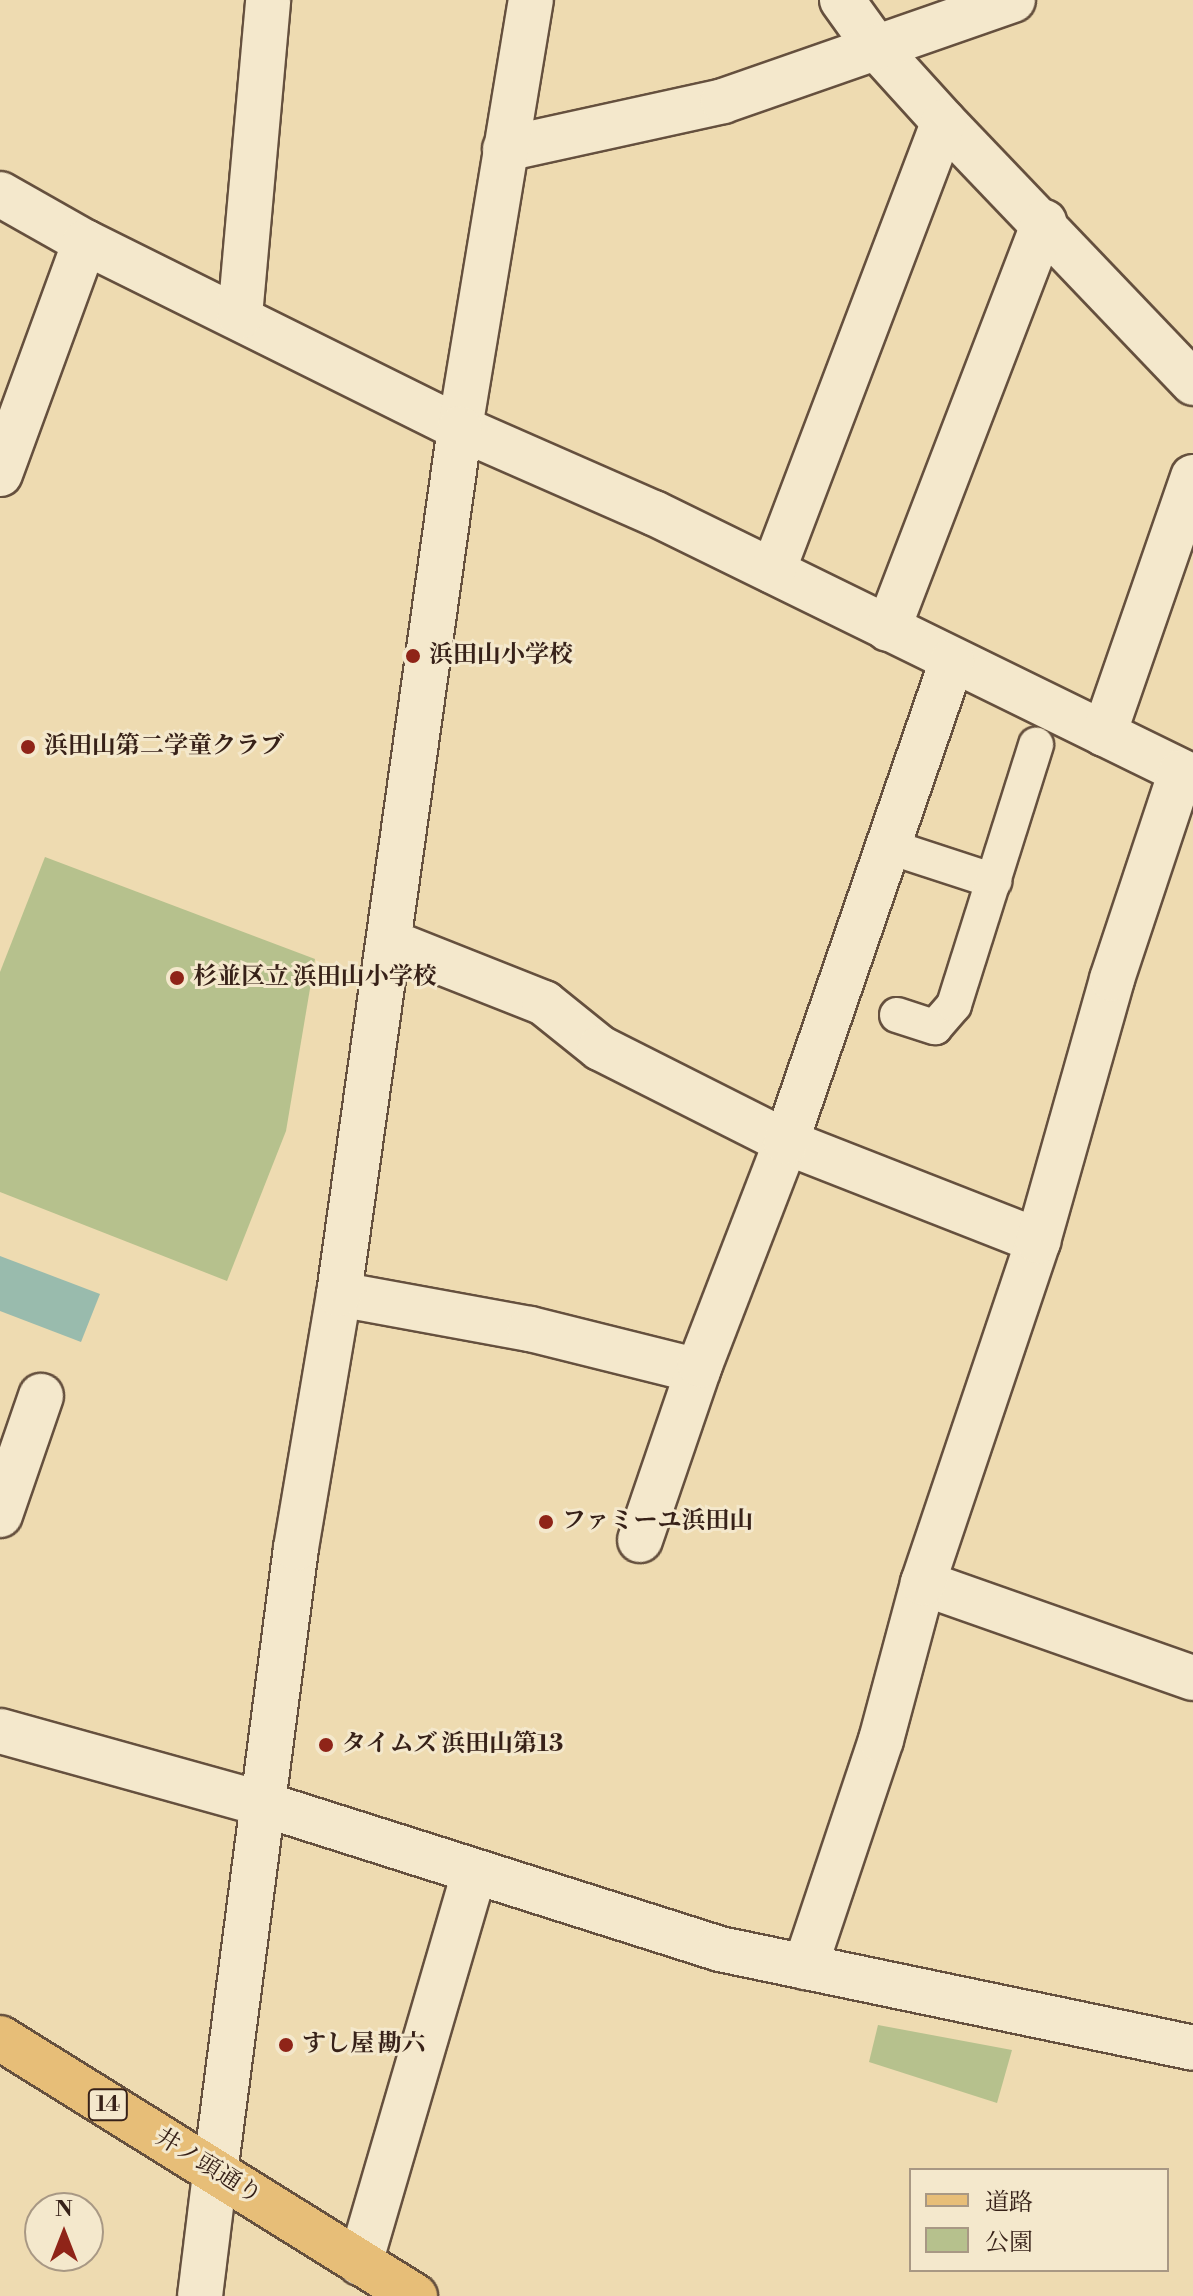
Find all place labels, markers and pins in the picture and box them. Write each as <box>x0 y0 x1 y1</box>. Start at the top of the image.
place label: 浜田山小学校 <box>429 642 573 670</box>
marker: 浜田山小学校 <box>404 647 422 665</box>
place label: 浜田山第二学童クラブ <box>44 733 284 761</box>
marker: 浜田山第二学童クラブ <box>19 738 37 756</box>
place label: 杉並区立 浜田山小学校 <box>193 964 437 992</box>
marker: 杉並区立 浜田山小学校 <box>168 969 186 987</box>
place label: ファミーユ浜田山 <box>562 1508 754 1536</box>
marker: ファミーユ浜田山 <box>537 1513 555 1531</box>
place label: タイムズ 浜田山第13 <box>342 1731 564 1759</box>
marker: タイムズ 浜田山第13 <box>317 1736 335 1754</box>
place label: すし屋 勘六 <box>302 2031 426 2059</box>
marker: すし屋 勘六 <box>277 2036 295 2054</box>

